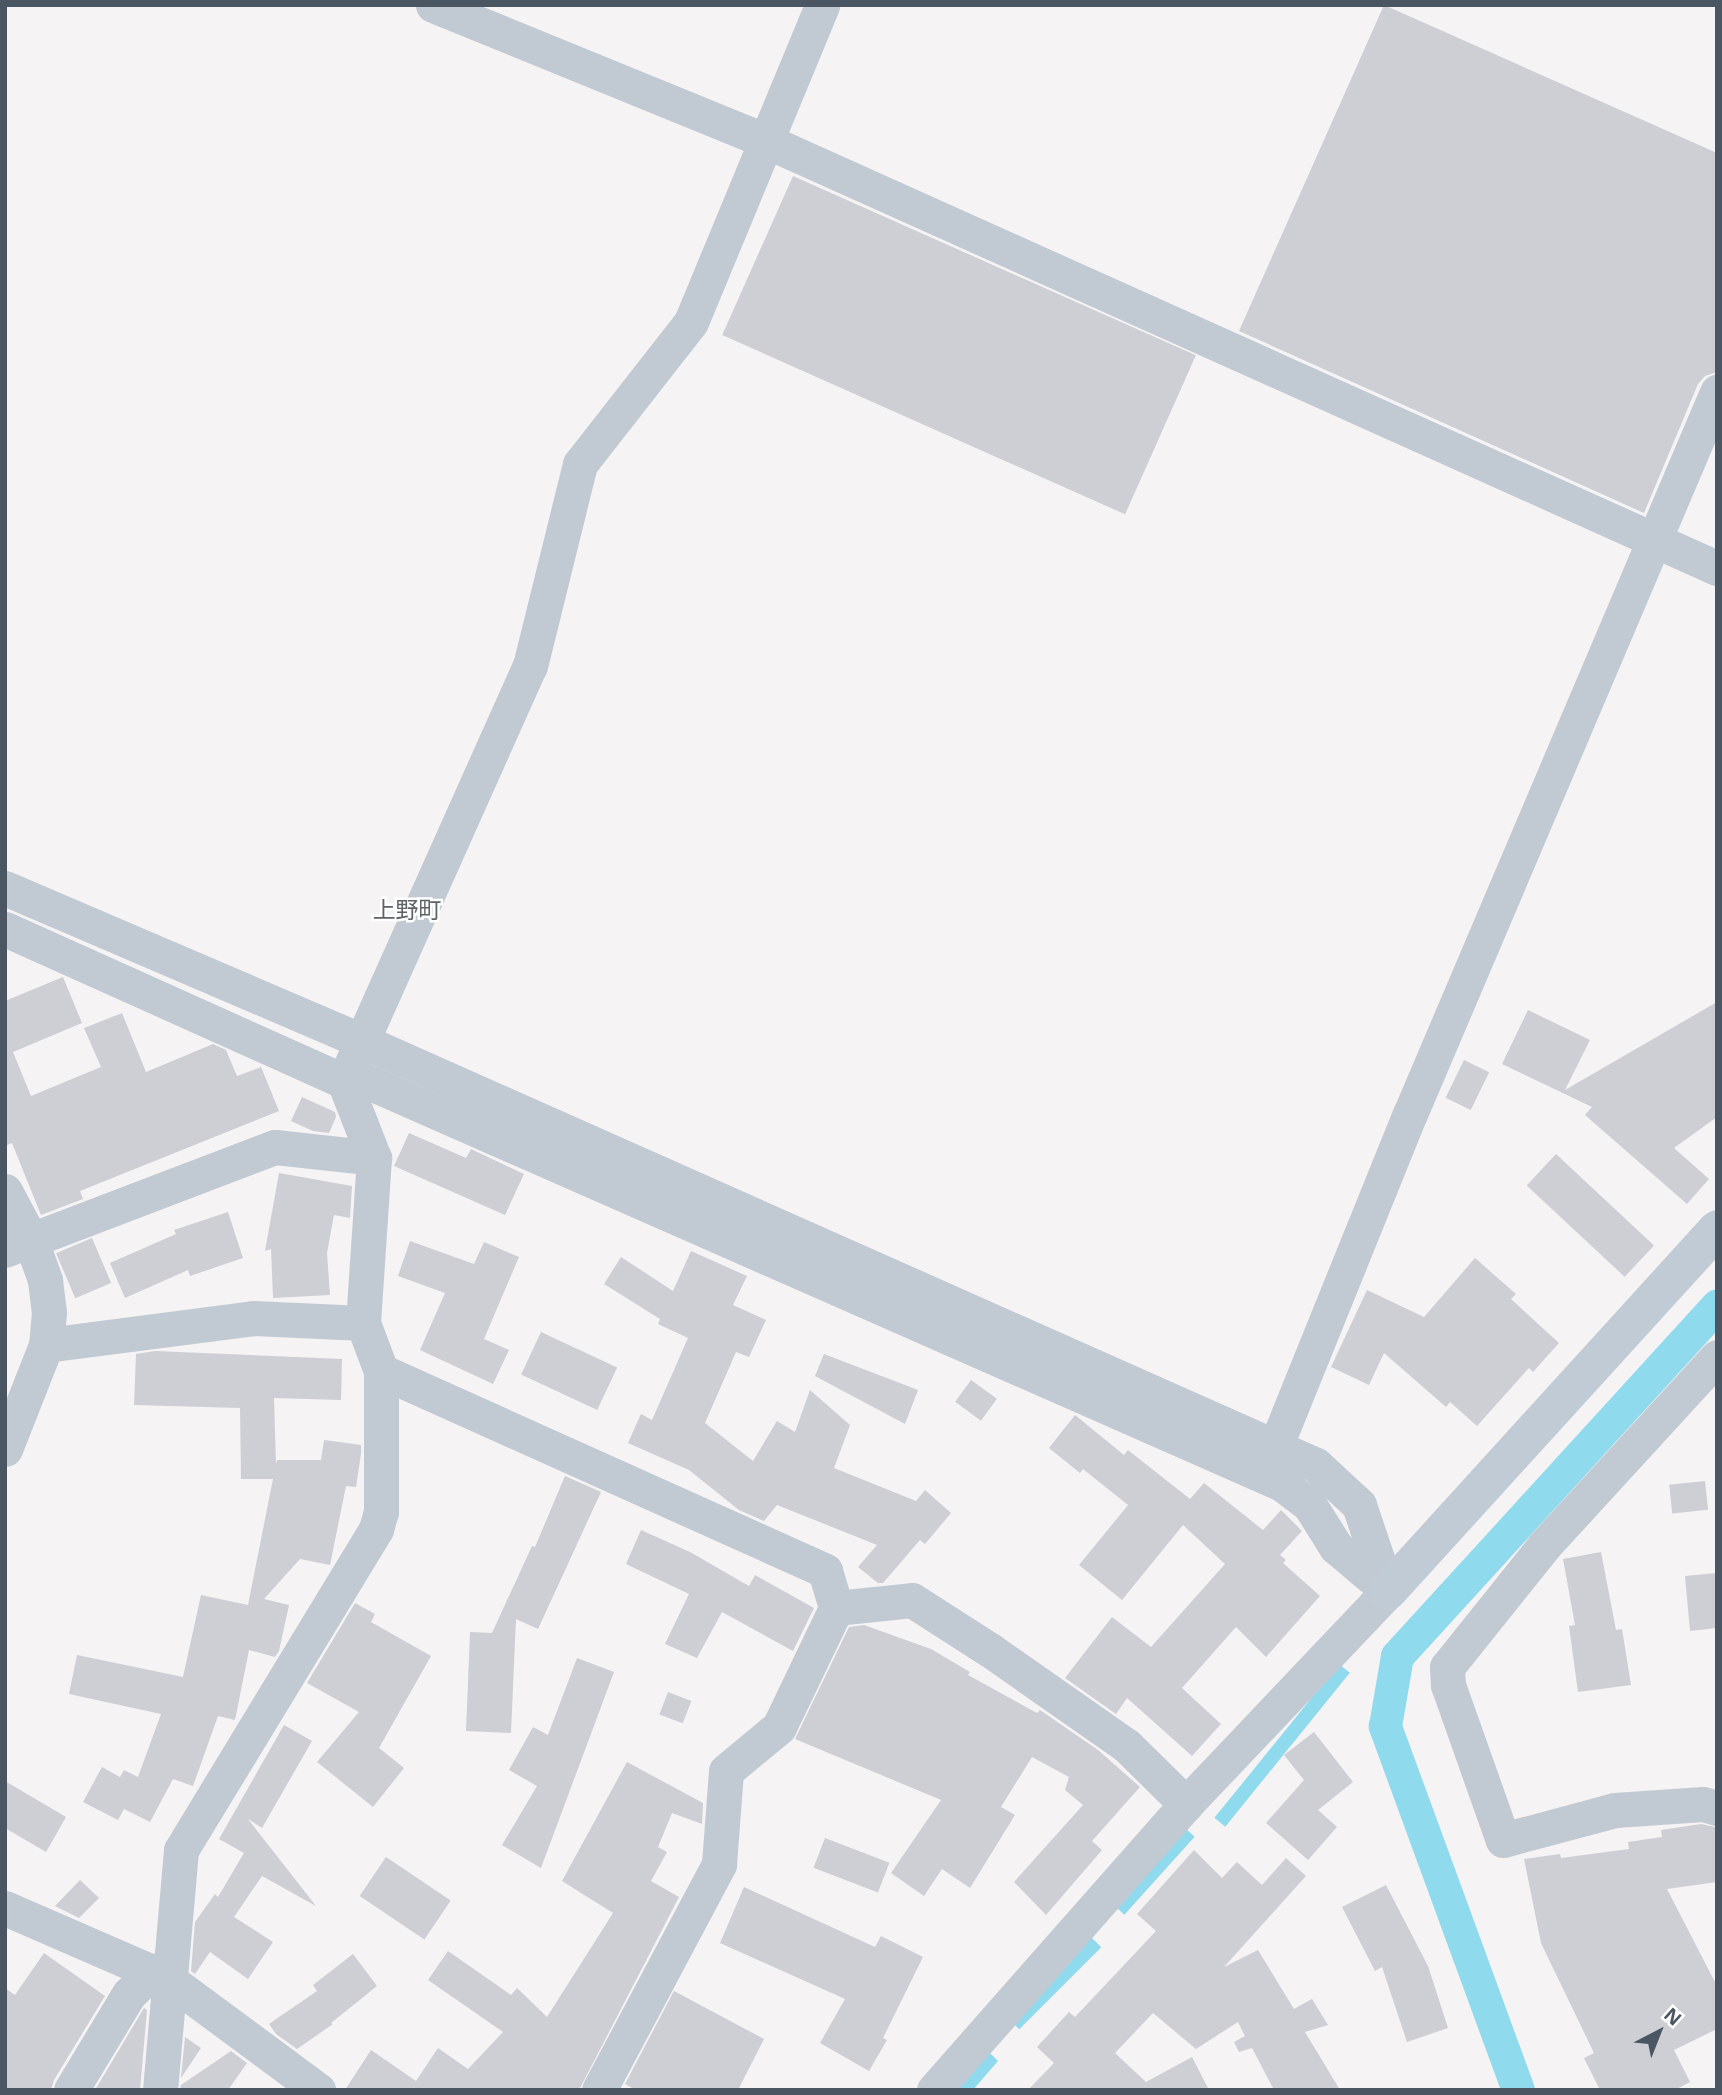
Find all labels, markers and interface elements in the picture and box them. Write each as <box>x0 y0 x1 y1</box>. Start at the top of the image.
district label: 上野町 <box>373 895 441 923</box>
north arrow <box>1624 1997 1694 2067</box>
text: N <box>1659 2002 1687 2031</box>

